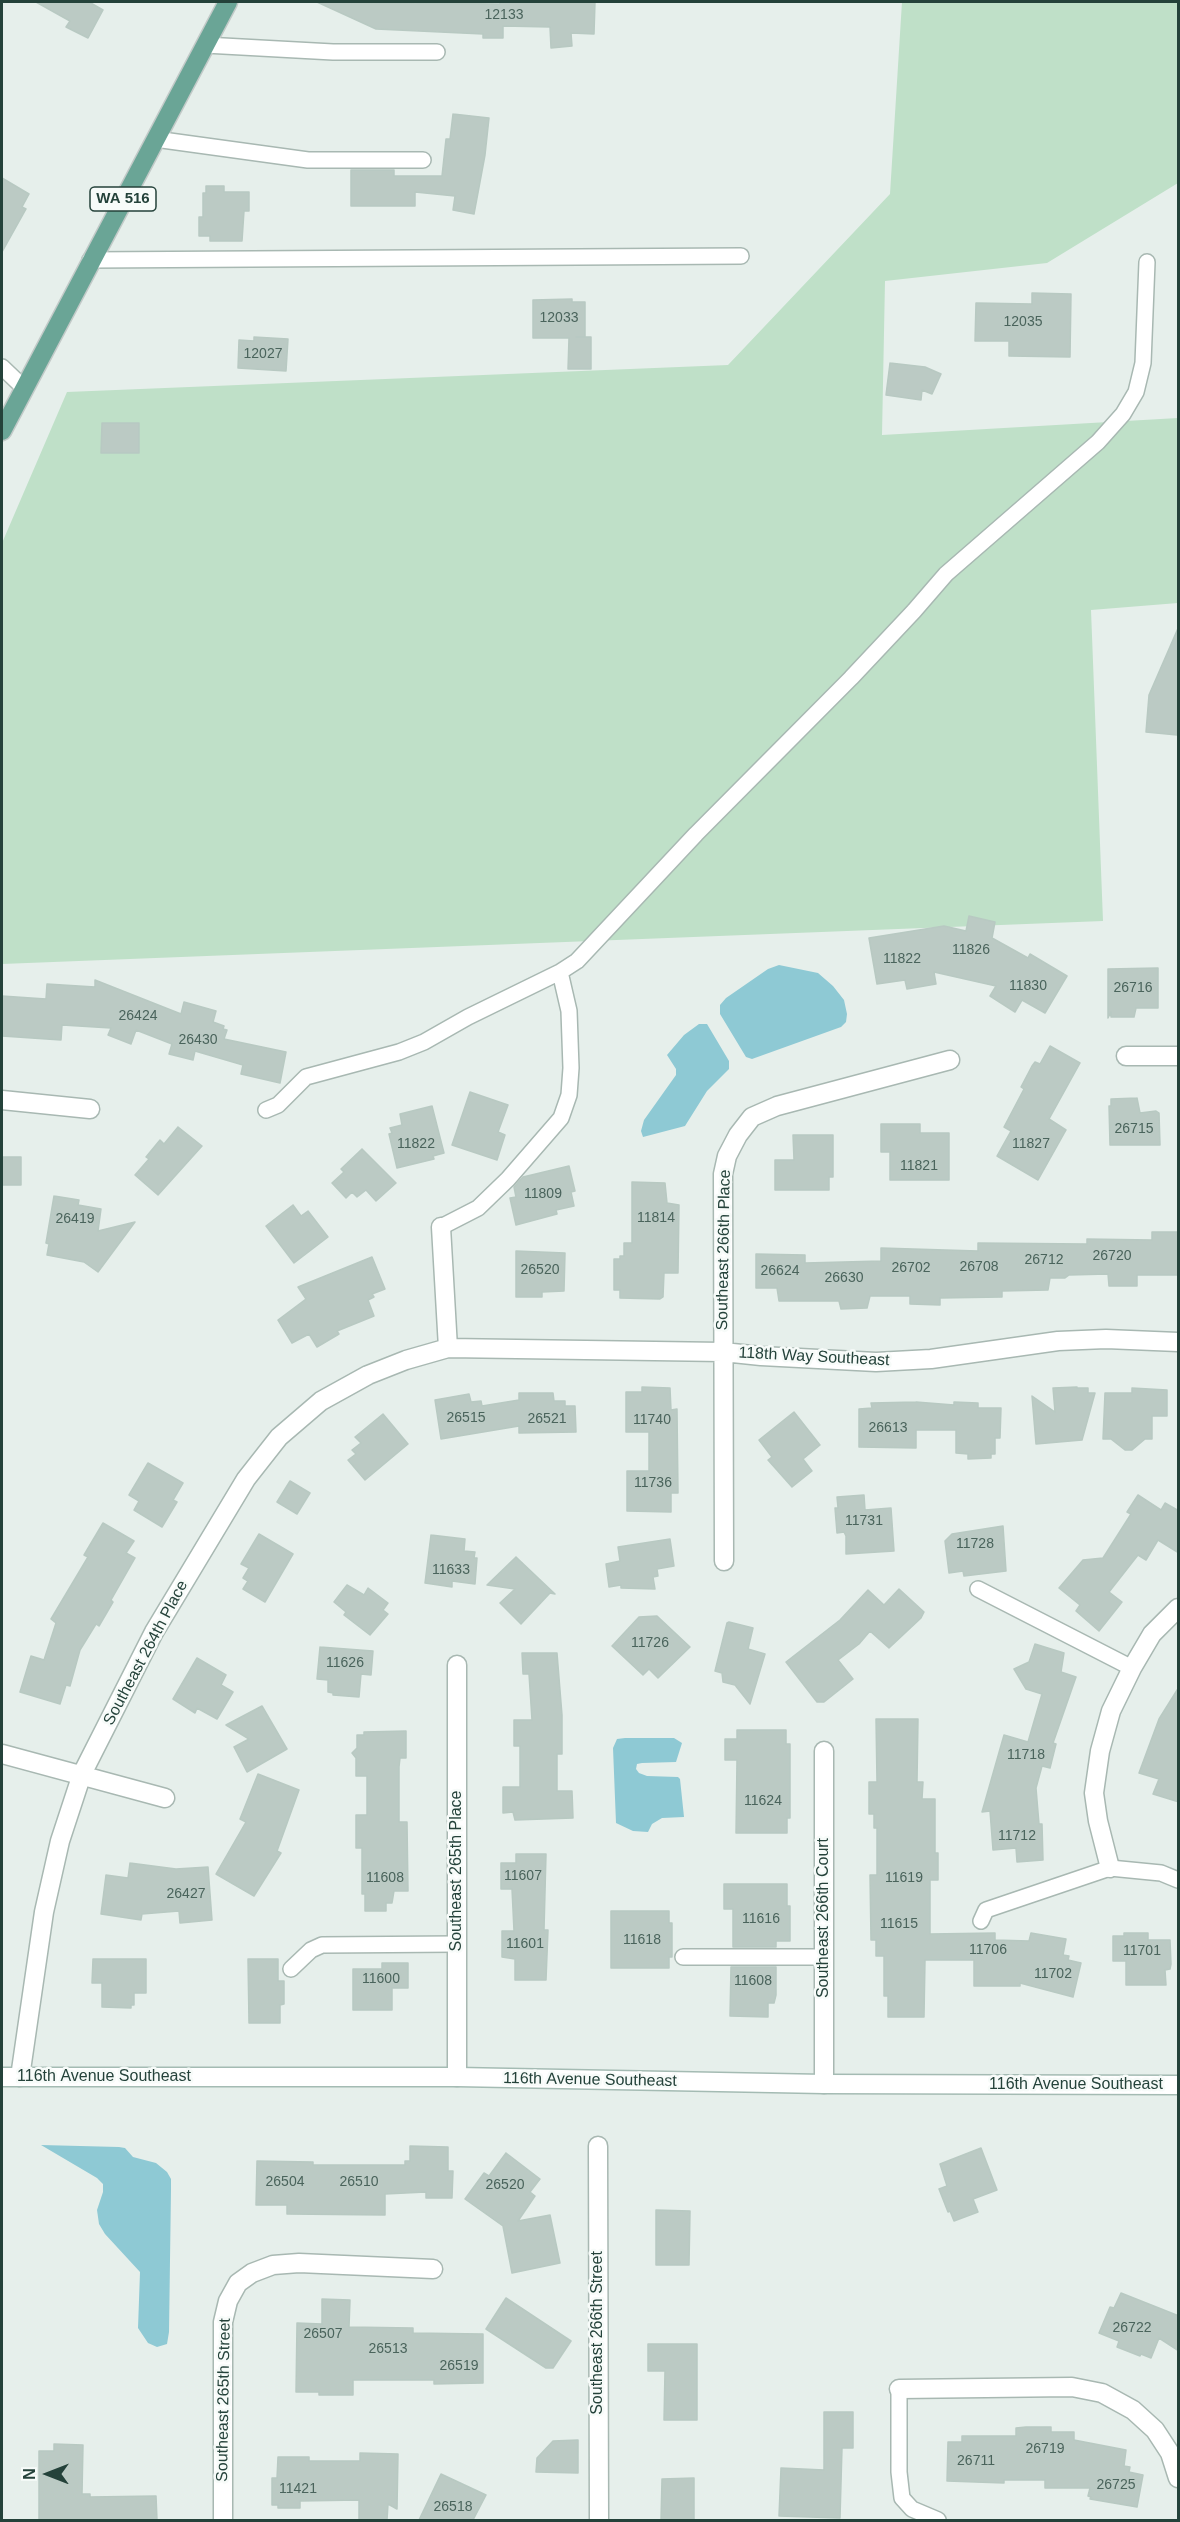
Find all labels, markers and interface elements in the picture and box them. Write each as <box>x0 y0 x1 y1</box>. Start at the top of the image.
house number: 12133 <box>485 7 523 23</box>
road number: WA 516 <box>90 187 156 211</box>
house number: 12033 <box>540 310 578 326</box>
house number: 12035 <box>1004 314 1042 330</box>
house number: 12027 <box>244 346 282 362</box>
house number: 11826 <box>952 942 990 958</box>
house number: 11822 <box>883 951 921 967</box>
house number: 11830 <box>1009 978 1047 994</box>
house number: 26716 <box>1114 980 1152 996</box>
house number: 26424 <box>119 1008 157 1024</box>
house number: 26430 <box>179 1032 217 1048</box>
house number: 26715 <box>1115 1121 1153 1137</box>
house number: 11822 <box>397 1136 435 1152</box>
house number: 11827 <box>1012 1136 1050 1152</box>
house number: 11821 <box>900 1158 938 1174</box>
street label: Southeast 266th Place <box>713 1169 735 1331</box>
house number: 11809 <box>524 1186 562 1202</box>
house number: 11814 <box>637 1210 675 1226</box>
house number: 26419 <box>56 1211 94 1227</box>
house number: 26720 <box>1093 1248 1131 1264</box>
house number: 26712 <box>1025 1252 1063 1268</box>
house number: 26708 <box>960 1259 998 1275</box>
house number: 26702 <box>892 1260 930 1276</box>
house number: 26520 <box>521 1262 559 1278</box>
house number: 26624 <box>761 1263 799 1279</box>
house number: 26630 <box>825 1270 863 1286</box>
street label: 118th Way Southeast <box>738 1343 890 1371</box>
house number: 26515 <box>447 1410 485 1426</box>
house number: 26521 <box>528 1411 566 1427</box>
house number: 11740 <box>633 1412 671 1428</box>
house number: 26613 <box>869 1420 907 1436</box>
house number: 11736 <box>634 1475 672 1491</box>
house number: 11731 <box>845 1513 883 1529</box>
house number: 11728 <box>956 1536 994 1552</box>
house number: 11633 <box>432 1562 470 1578</box>
street label: Southeast 264th Place <box>100 1577 192 1729</box>
house number: 11726 <box>631 1635 669 1651</box>
house number: 11626 <box>326 1655 364 1671</box>
house number: 11718 <box>1007 1747 1045 1763</box>
street label: Southeast 265th Place <box>447 1790 467 1952</box>
house number: 11624 <box>744 1793 782 1809</box>
house number: 11712 <box>998 1828 1036 1844</box>
street label: Southeast 266th Court <box>814 1838 834 1998</box>
house number: 11607 <box>504 1868 542 1884</box>
house number: 11608 <box>366 1870 404 1886</box>
house number: 11619 <box>885 1870 923 1886</box>
house number: 26427 <box>167 1886 205 1902</box>
house number: 11616 <box>742 1911 780 1927</box>
house number: 11615 <box>880 1916 918 1932</box>
house number: 11618 <box>623 1932 661 1948</box>
house number: 11601 <box>506 1936 544 1952</box>
house number: 11706 <box>969 1942 1007 1958</box>
house number: 11701 <box>1123 1943 1161 1959</box>
house number: 11702 <box>1034 1966 1072 1982</box>
house number: 11600 <box>362 1971 400 1987</box>
house number: 11608 <box>734 1973 772 1989</box>
street label: 116th Avenue Southeast <box>17 2067 191 2087</box>
street label: 116th Avenue Southeast <box>503 2069 677 2091</box>
street label: 116th Avenue Southeast <box>989 2075 1163 2095</box>
house number: 26504 <box>266 2174 304 2190</box>
house number: 26510 <box>340 2174 378 2190</box>
house number: 26520 <box>486 2177 524 2193</box>
street label: Southeast 266th Street <box>588 2251 608 2415</box>
street label: Southeast 265th Street <box>213 2318 235 2482</box>
house number: 26722 <box>1113 2320 1151 2336</box>
house number: 26507 <box>304 2326 342 2342</box>
house number: 26513 <box>369 2341 407 2357</box>
house number: 26519 <box>440 2358 478 2374</box>
house number: 26719 <box>1026 2441 1064 2457</box>
north arrow <box>18 2444 78 2504</box>
house number: 26711 <box>957 2453 995 2469</box>
text: N <box>21 2468 38 2480</box>
house number: 26725 <box>1097 2477 1135 2493</box>
house number: 11421 <box>279 2481 317 2497</box>
house number: 26518 <box>434 2499 472 2515</box>

